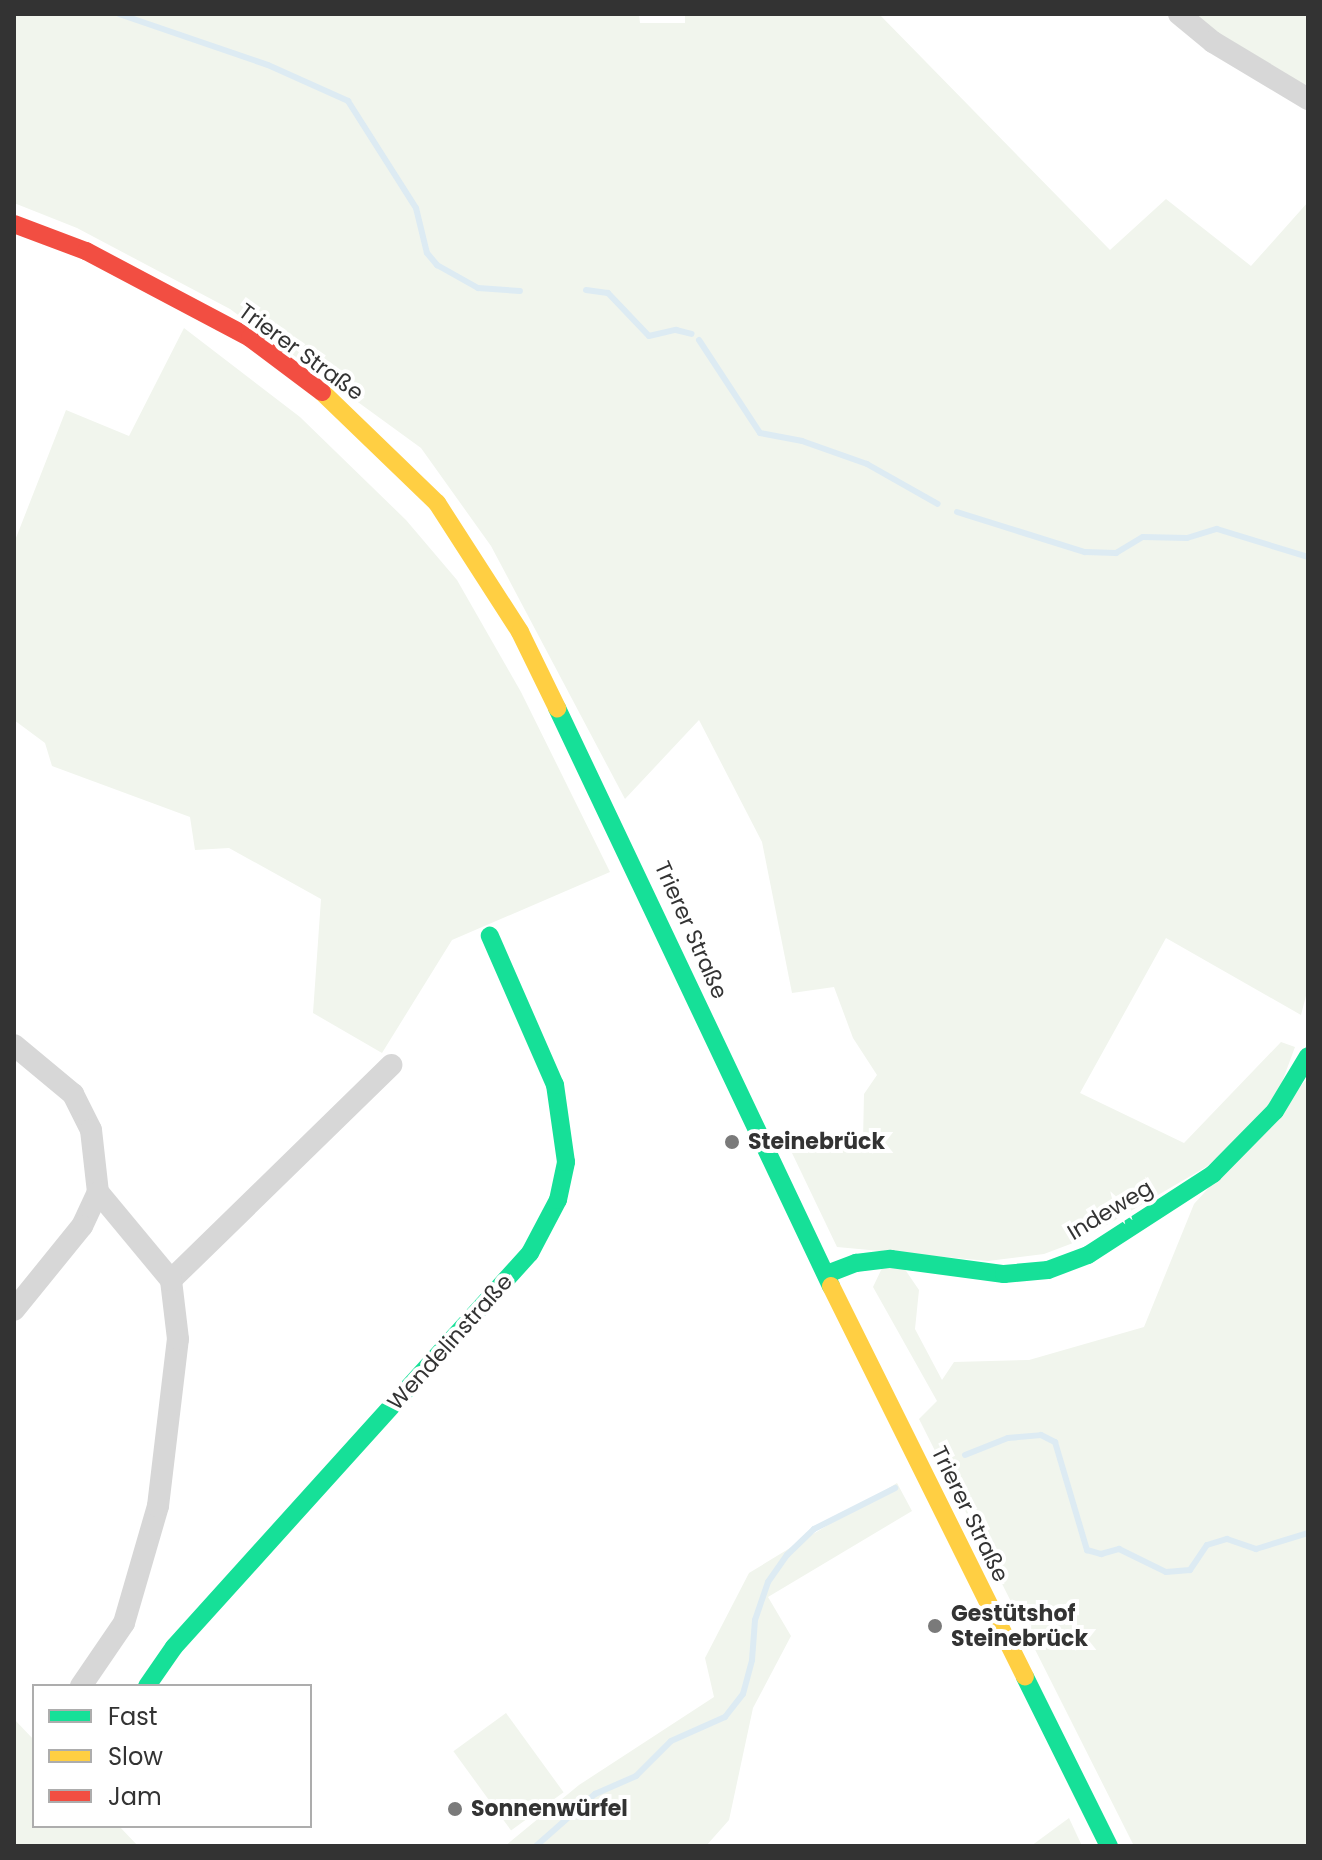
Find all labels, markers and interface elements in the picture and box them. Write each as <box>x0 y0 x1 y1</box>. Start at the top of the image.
street label: Trierer Straße <box>233 298 369 406</box>
street label: Trierer Straße <box>649 857 733 1003</box>
place label: Steinebrück <box>748 1129 885 1155</box>
marker: Steinebrück <box>723 1133 741 1151</box>
street label: Indeweg <box>1063 1174 1157 1246</box>
street label: Wendelinstraße <box>382 1269 518 1415</box>
street label: Trierer Straße <box>926 1442 1014 1586</box>
place label: Gestütshof Steinebrück <box>951 1600 1088 1652</box>
marker: Gestütshof Steinebrück <box>926 1617 944 1635</box>
legend <box>32 1684 312 1828</box>
text: Fast <box>108 1700 158 1733</box>
text: Slow <box>108 1740 163 1773</box>
text: Jam <box>108 1780 162 1813</box>
place label: Sonnenwürfel <box>471 1796 628 1822</box>
marker: Sonnenwürfel <box>446 1800 464 1818</box>

